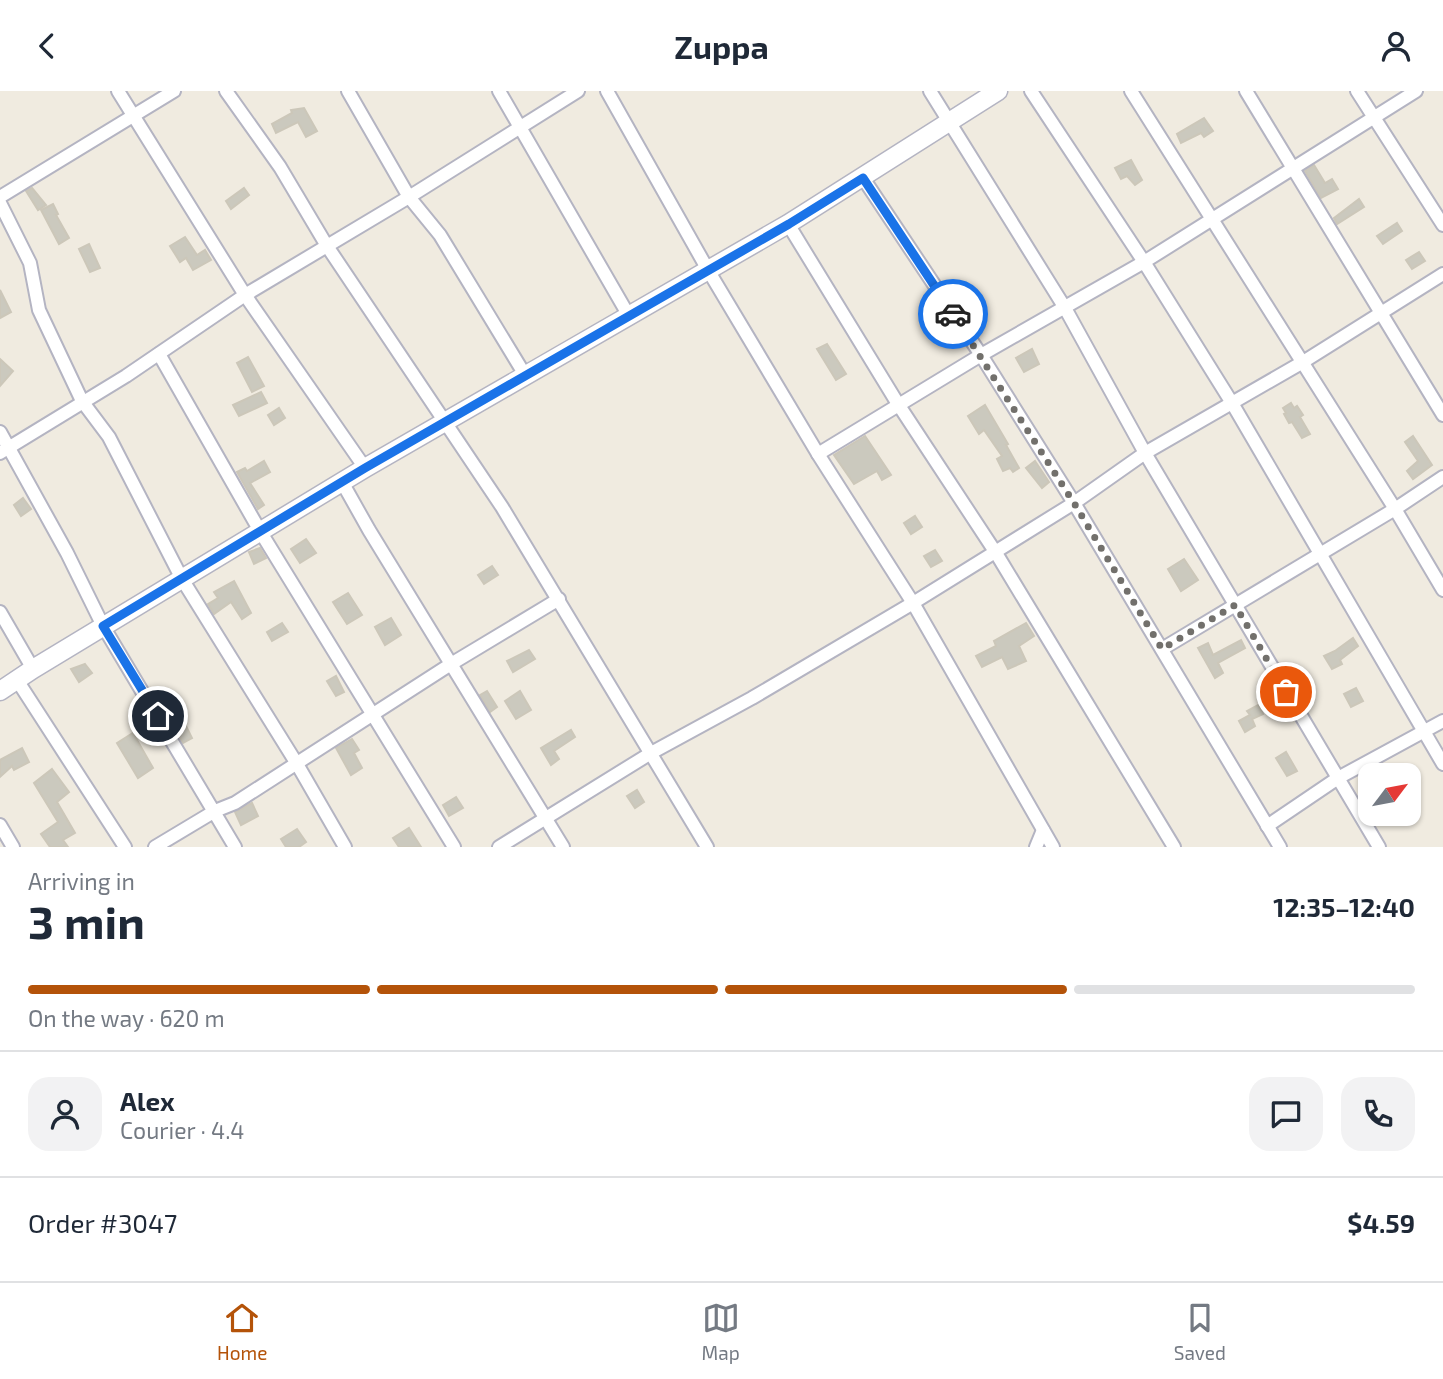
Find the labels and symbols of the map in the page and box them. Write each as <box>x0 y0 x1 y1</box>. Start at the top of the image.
courier <box>918 279 988 349</box>
pin <box>1256 662 1316 722</box>
pin <box>128 686 188 746</box>
north arrow <box>1358 763 1421 826</box>

